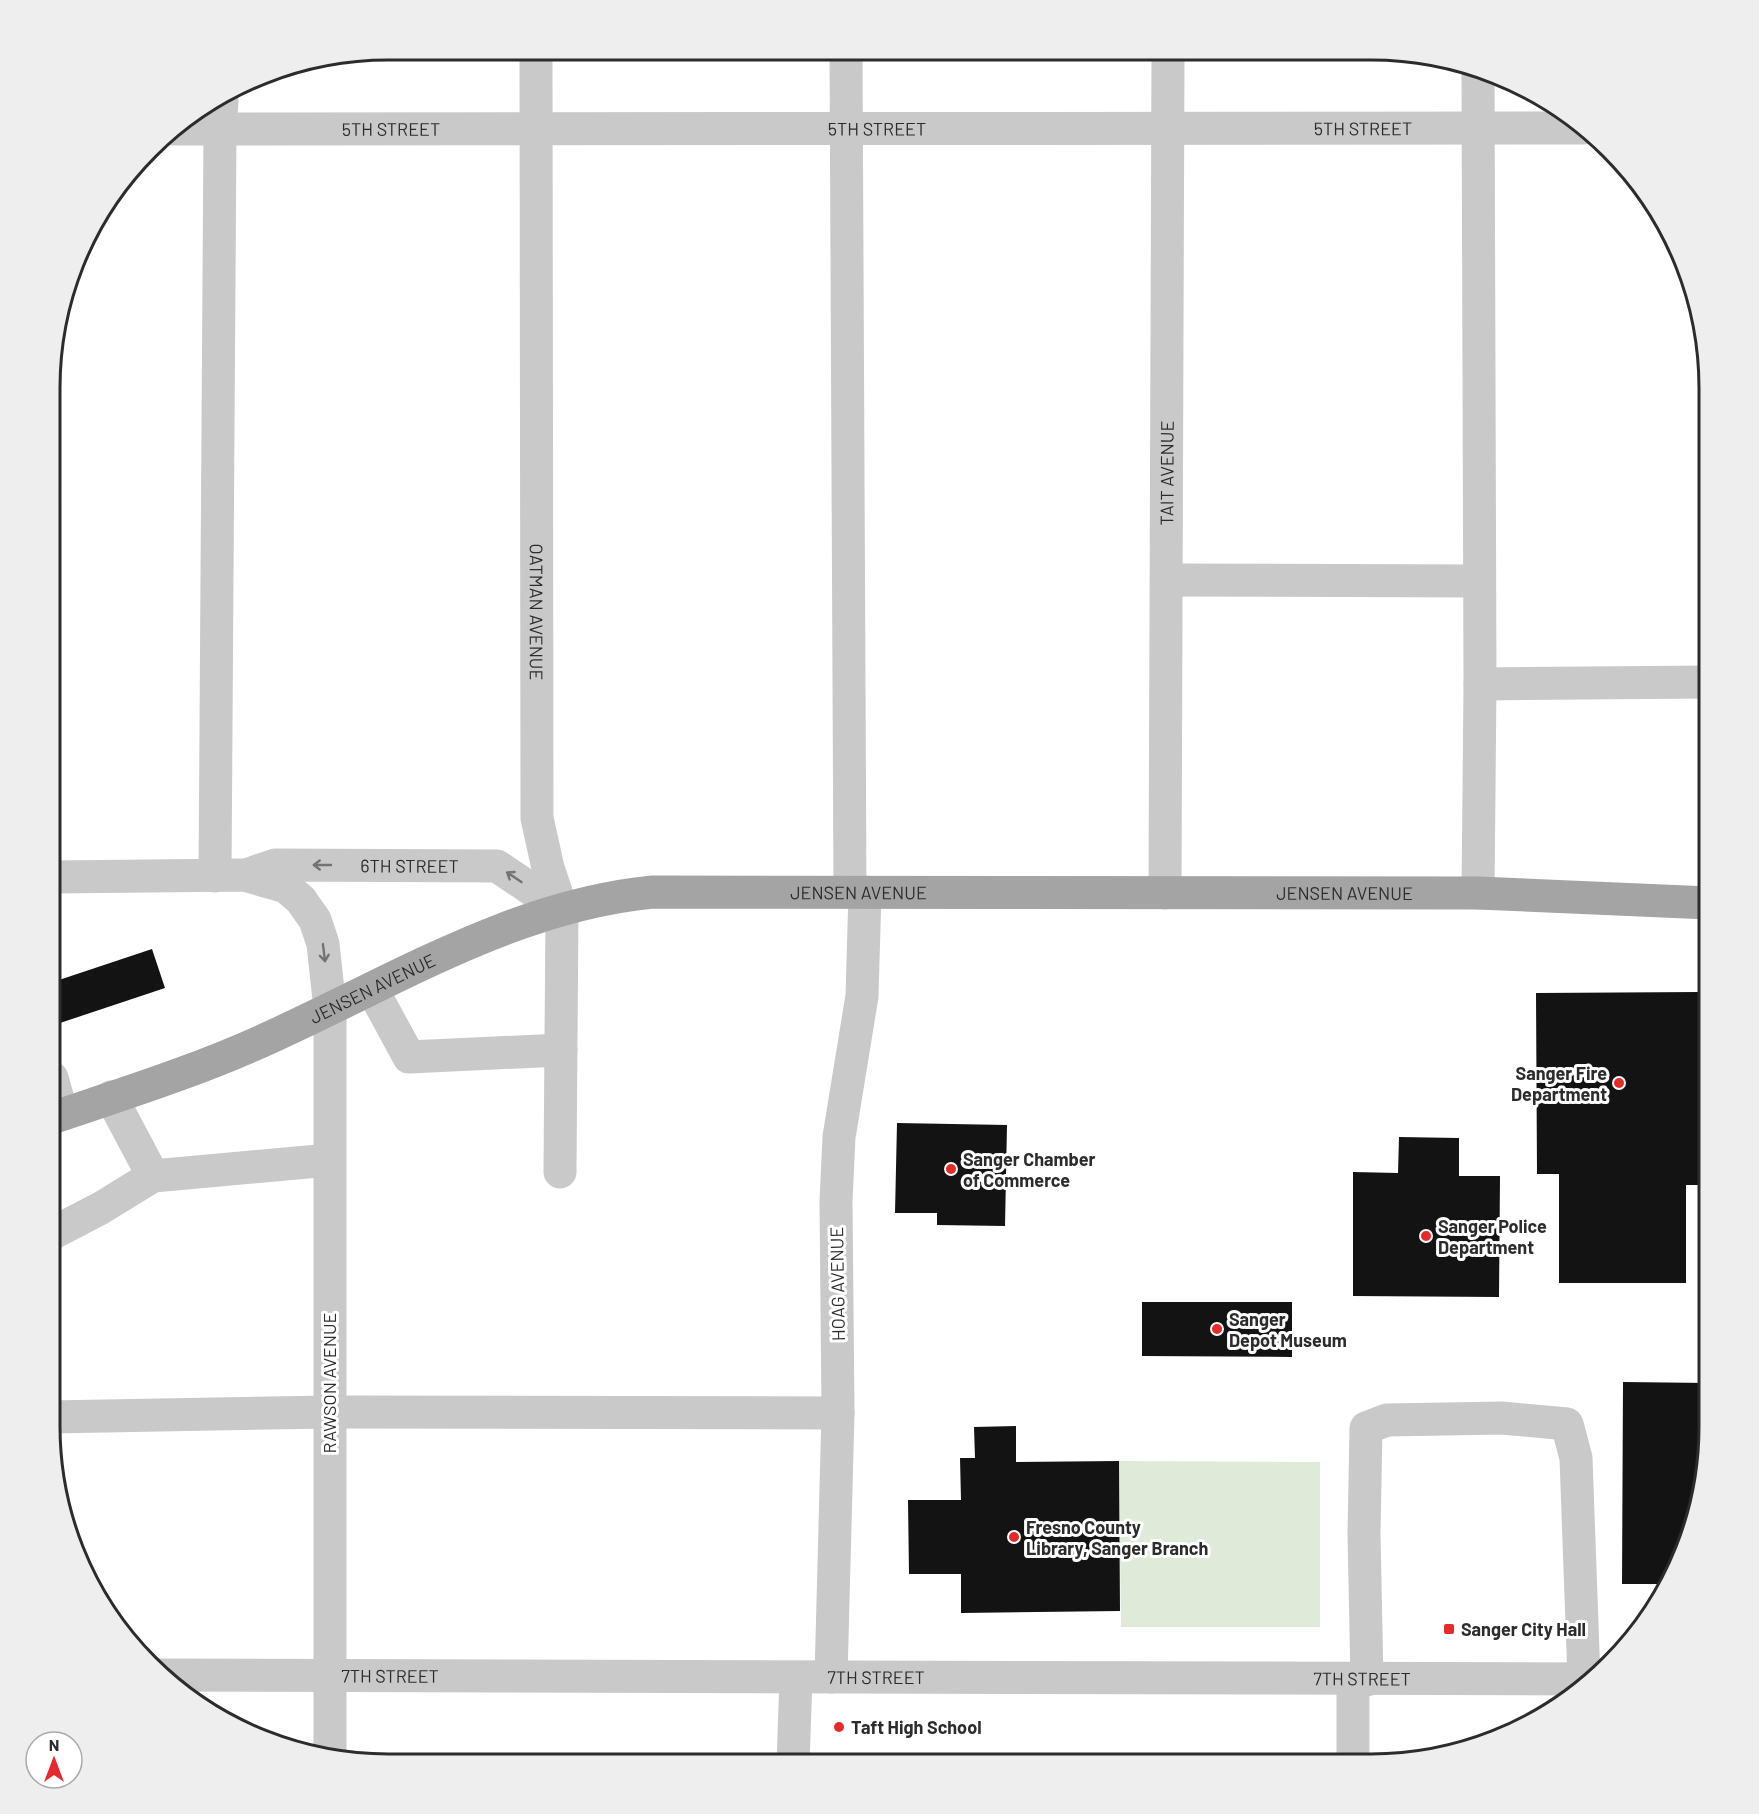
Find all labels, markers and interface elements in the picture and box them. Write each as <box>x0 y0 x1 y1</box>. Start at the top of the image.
street label: 5TH STREET <box>828 117 926 140</box>
street label: 5TH STREET <box>1314 117 1412 139</box>
street label: 5TH STREET <box>342 118 440 140</box>
street label: TAIT AVENUE <box>1155 421 1178 525</box>
street label: OATMAN AVENUE <box>526 544 548 680</box>
street label: 6TH STREET <box>360 854 459 877</box>
one-way arrow <box>313 859 333 871</box>
one-way arrow <box>506 871 522 883</box>
street label: JENSEN AVENUE <box>790 881 927 903</box>
street label: JENSEN AVENUE <box>1276 882 1413 904</box>
one-way arrow <box>318 942 329 962</box>
street label: JENSEN AVENUE <box>306 949 438 1028</box>
place label: Sanger Fire Department <box>1511 1062 1607 1105</box>
marker: Sanger Fire Department <box>1612 1076 1626 1090</box>
place label: Sanger Chamber of Commerce <box>963 1148 1096 1191</box>
marker: Sanger Chamber of Commerce <box>944 1162 958 1176</box>
place label: Sanger Police Department <box>1438 1215 1547 1258</box>
street label: HOAG AVENUE <box>825 1227 849 1341</box>
marker: Sanger Police Department <box>1419 1229 1433 1243</box>
place label: Sanger Depot Museum <box>1229 1308 1347 1351</box>
street label: RAWSON AVENUE <box>318 1313 340 1453</box>
marker: Sanger Depot Museum <box>1210 1322 1224 1336</box>
place label: Fresno County Library, Sanger Branch <box>1026 1516 1208 1559</box>
marker: Fresno County Library, Sanger Branch <box>1007 1530 1021 1544</box>
place label: Sanger City Hall <box>1461 1618 1586 1640</box>
marker: Sanger City Hall <box>1442 1622 1456 1636</box>
street label: 7TH STREET <box>341 1665 439 1687</box>
street label: 7TH STREET <box>827 1666 925 1688</box>
street label: 7TH STREET <box>1313 1667 1411 1689</box>
place label: Taft High School <box>851 1716 982 1738</box>
marker: Taft High School <box>832 1720 846 1734</box>
north arrow <box>24 1730 84 1790</box>
text: N <box>49 1735 59 1754</box>

